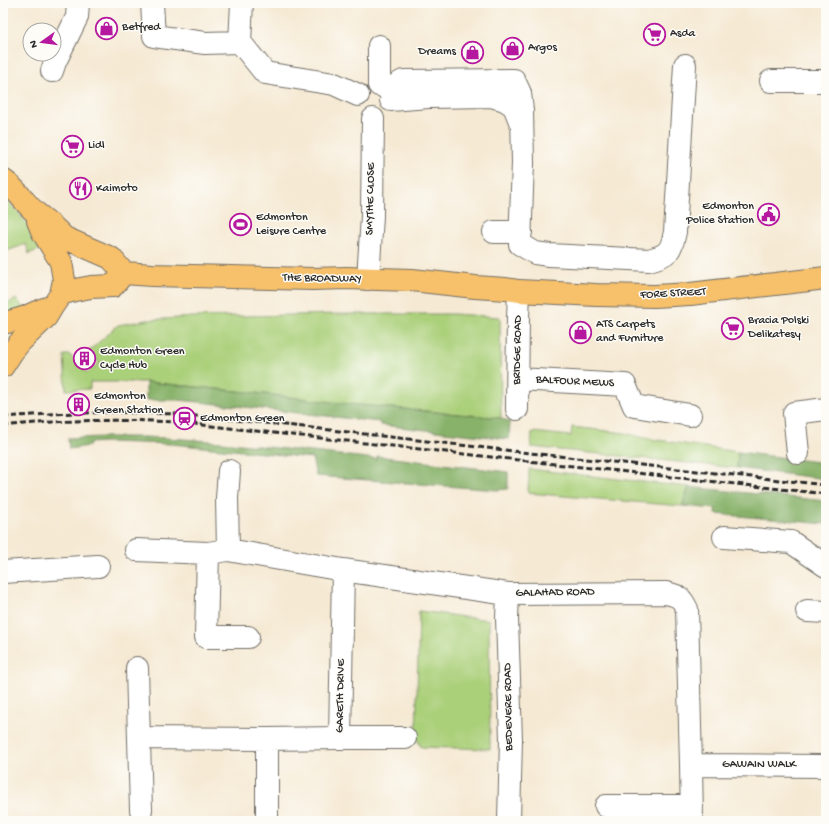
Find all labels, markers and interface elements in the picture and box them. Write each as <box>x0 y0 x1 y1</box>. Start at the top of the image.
shop icon: Betfred <box>94 15 120 41</box>
place label: Betfred <box>121 21 161 35</box>
supermarket icon: Asda <box>641 21 667 47</box>
north arrow <box>22 22 62 62</box>
place label: Asda <box>670 27 696 41</box>
shop icon: Argos <box>500 35 526 61</box>
text: N <box>28 39 41 49</box>
shop icon: Dreams <box>459 39 485 65</box>
place label: Argos <box>528 41 557 55</box>
place label: Dreams <box>417 45 457 59</box>
supermarket icon: Lidl <box>59 133 85 159</box>
place label: Lidl <box>88 139 105 153</box>
street label: SMYTHE CLOSE <box>363 162 379 235</box>
restaurant icon: Kaimoto <box>67 176 93 202</box>
place label: Kaimoto <box>96 182 138 196</box>
place label: Edmonton Police Station <box>685 200 754 228</box>
public building icon: Edmonton Police Station <box>756 201 782 227</box>
place label: Edmonton Leisure Centre <box>256 211 327 239</box>
sports icon: Edmonton Leisure Centre <box>228 212 254 238</box>
street label: THE BROADWAY <box>281 271 362 287</box>
street label: FORE STREET <box>639 285 708 303</box>
place label: Bracia Polski Delikatesy <box>747 314 809 342</box>
street label: BRIDGE ROAD <box>510 315 526 386</box>
supermarket icon: Bracia Polski Delikatesy <box>719 315 745 341</box>
place label: ATS Carpets and Furniture <box>596 318 664 346</box>
shop icon: ATS Carpets and Furniture <box>568 319 594 345</box>
place label: Edmonton Green Cycle Hub <box>100 345 185 373</box>
building icon: Edmonton Green Cycle Hub <box>72 346 98 372</box>
street label: BALFOUR MEWS <box>534 373 615 391</box>
place label: Edmonton Green Station <box>94 390 164 418</box>
building icon: Edmonton Green Station <box>66 391 92 417</box>
station icon: Edmonton Green <box>172 406 198 432</box>
place label: Edmonton Green <box>200 412 285 426</box>
street label: GALAHAD ROAD <box>515 585 595 601</box>
street label: GARETH DRIVE <box>333 658 349 733</box>
street label: BEDEVERE ROAD <box>501 663 517 752</box>
street label: GAWAIN WALK <box>722 758 797 772</box>

